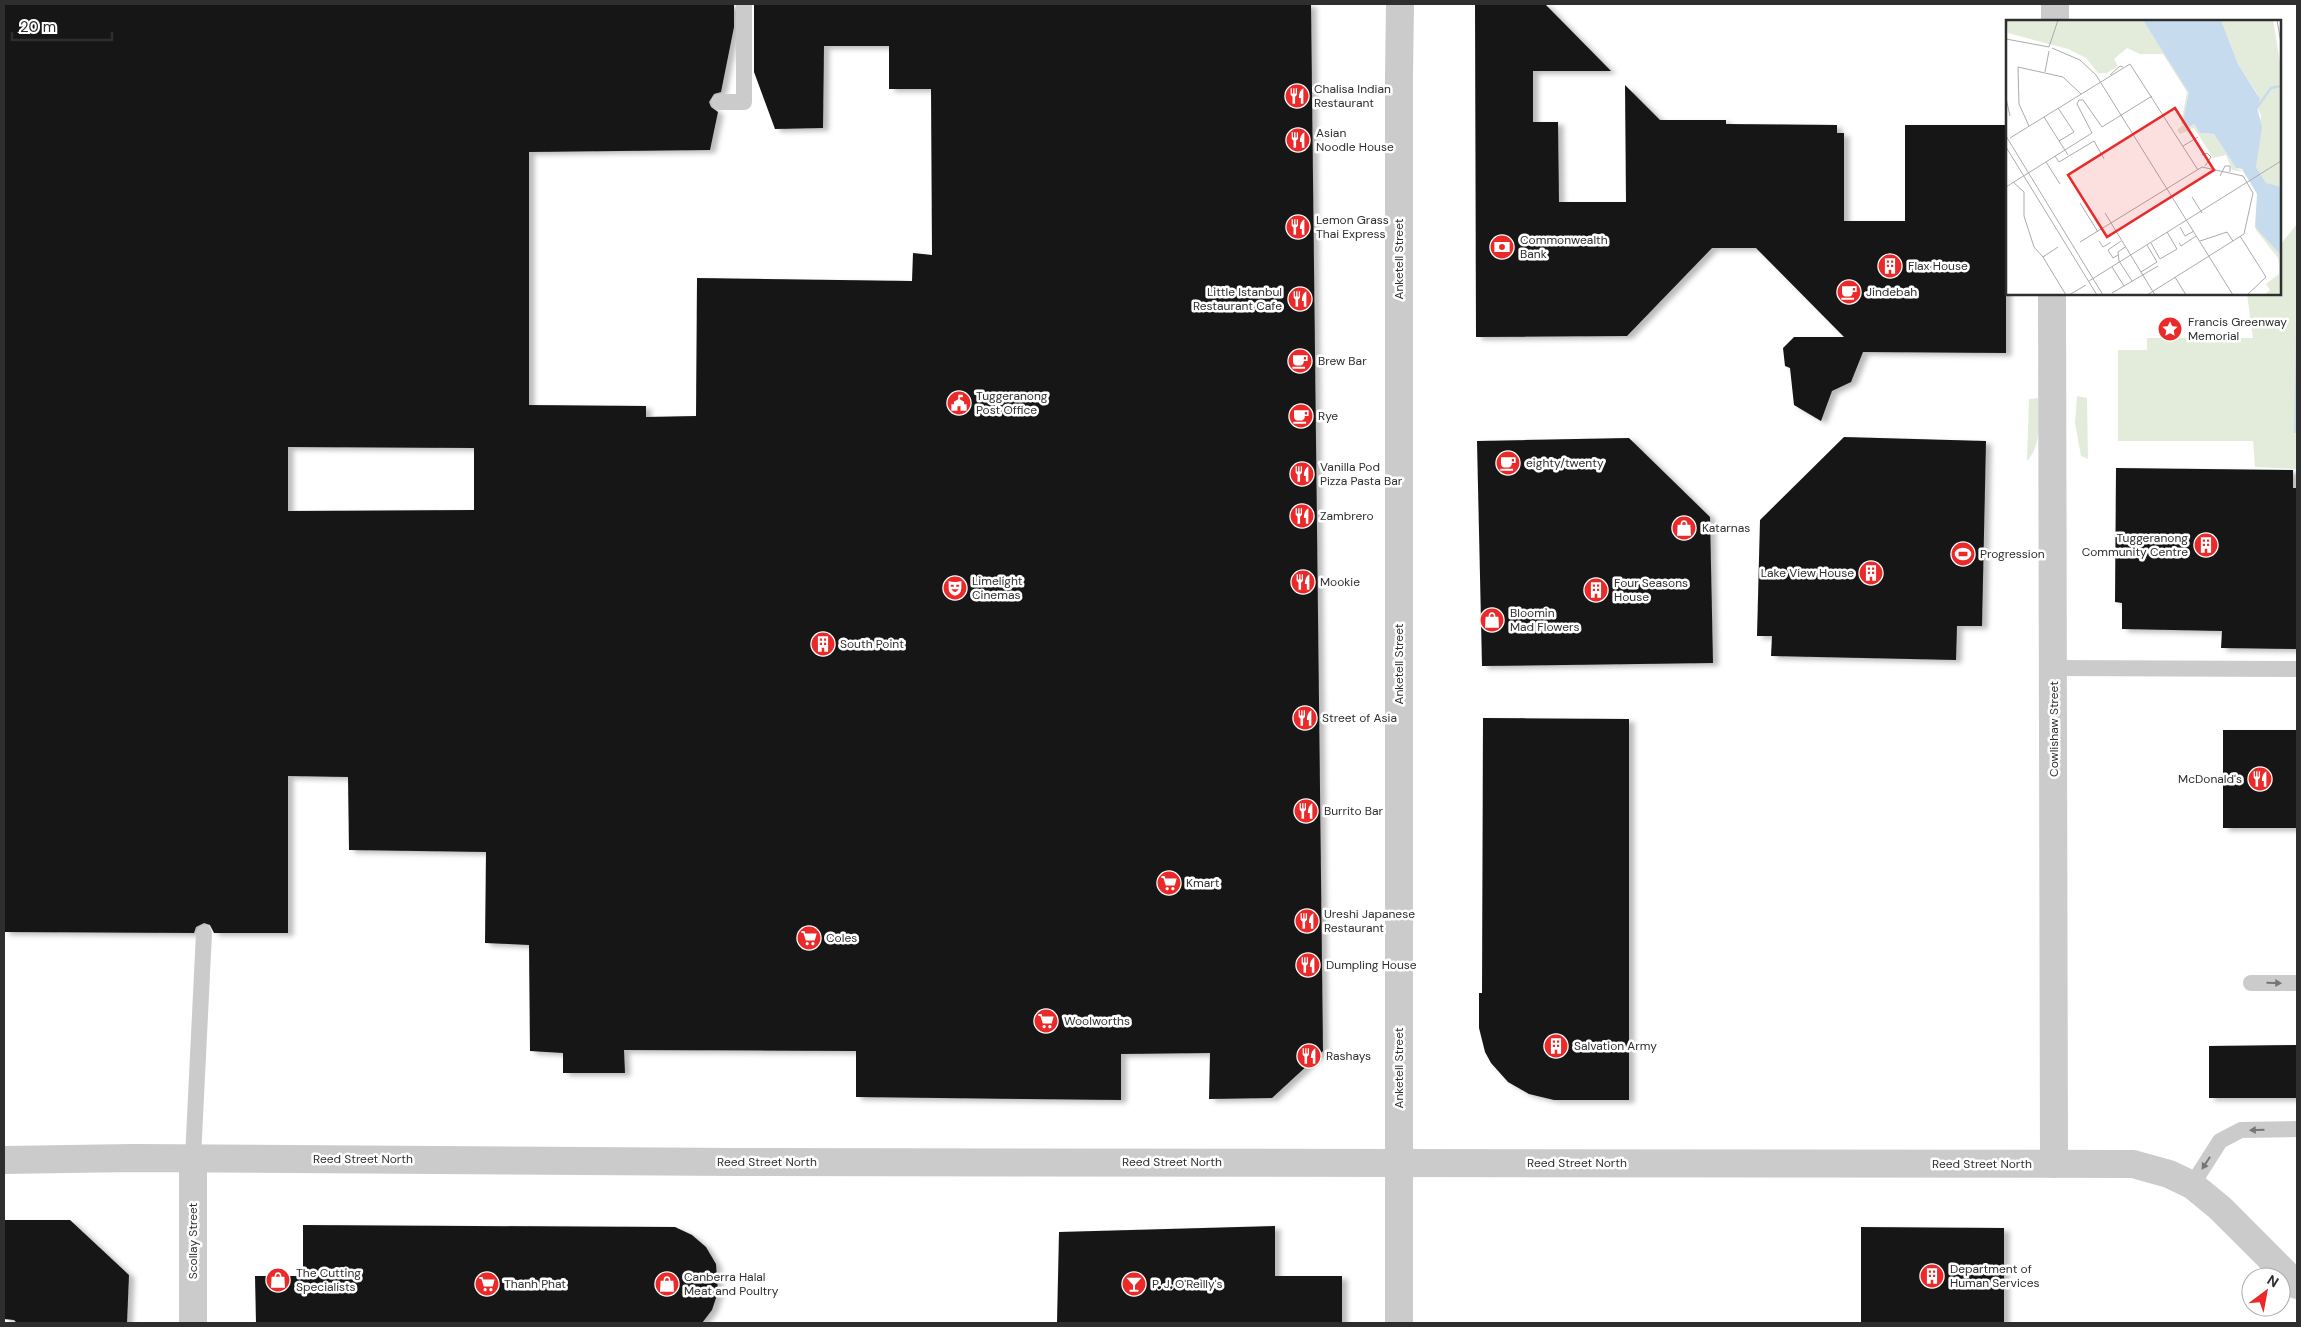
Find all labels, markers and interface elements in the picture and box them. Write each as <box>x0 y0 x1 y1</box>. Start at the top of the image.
scale bar <box>12 10 112 42</box>
text: 20 m <box>20 17 56 37</box>
inset map <box>2006 20 2281 295</box>
place label: Chalisa Indian Restaurant <box>1314 81 1391 111</box>
restaurant icon: Chalisa Indian Restaurant <box>1284 83 1310 109</box>
place label: Asian Noodle House <box>1316 125 1394 155</box>
restaurant icon: Asian Noodle House <box>1285 127 1311 153</box>
place label: Lemon Grass Thai Express <box>1316 212 1389 242</box>
restaurant icon: Lemon Grass Thai Express <box>1285 214 1311 240</box>
street label: Anketell Street <box>1391 218 1407 300</box>
place label: Commonwealth Bank <box>1520 232 1608 262</box>
bank icon: Commonwealth Bank <box>1489 234 1515 260</box>
building icon: Flax House <box>1877 253 1903 279</box>
place label: Flax House <box>1908 258 1968 274</box>
cafe icon: Jindebah <box>1836 279 1862 305</box>
place label: Little Istanbul Restaurant Cafe <box>1193 284 1282 314</box>
place label: Jindebah <box>1866 284 1917 300</box>
restaurant icon: Little Istanbul Restaurant Cafe <box>1287 286 1313 312</box>
place label: Francis Greenway Memorial <box>2188 314 2287 344</box>
place icon: Francis Greenway Memorial <box>2157 316 2183 342</box>
cafe icon: Brew Bar <box>1287 348 1313 374</box>
place label: Brew Bar <box>1318 353 1367 369</box>
place label: Tuggeranong Post Office <box>976 388 1048 418</box>
public building icon: Tuggeranong Post Office <box>946 390 972 416</box>
cafe icon: Rye <box>1288 403 1314 429</box>
place label: Rye <box>1318 408 1338 424</box>
cafe icon: eighty/twenty <box>1495 450 1521 476</box>
place label: eighty/twenty <box>1526 455 1604 471</box>
place label: Vanilla Pod Pizza Pasta Bar <box>1320 459 1403 489</box>
restaurant icon: Vanilla Pod Pizza Pasta Bar <box>1289 461 1315 487</box>
restaurant icon: Zambrero <box>1289 503 1315 529</box>
place label: Zambrero <box>1320 508 1374 524</box>
shop icon: Katarnas <box>1671 515 1697 541</box>
place label: Katarnas <box>1702 520 1750 536</box>
place label: Tuggeranong Community Centre <box>2082 530 2188 560</box>
building icon: Tuggeranong Community Centre <box>2193 532 2219 558</box>
sports icon: Progression <box>1950 541 1976 567</box>
place label: Progression <box>1980 546 2045 562</box>
building icon: Lake View House <box>1858 560 1884 586</box>
place label: Lake View House <box>1761 565 1854 581</box>
restaurant icon: Mookie <box>1290 569 1316 595</box>
place label: Limelight Cinemas <box>972 573 1023 603</box>
place label: Mookie <box>1320 574 1360 590</box>
theatre icon: Limelight Cinemas <box>942 575 968 601</box>
place label: Four Seasons House <box>1614 575 1688 605</box>
building icon: Four Seasons House <box>1583 577 1609 603</box>
place label: Bloomin Mad Flowers <box>1510 605 1580 635</box>
shop icon: Bloomin Mad Flowers <box>1479 607 1505 633</box>
street label: Anketell Street <box>1391 623 1407 705</box>
building icon: South Point <box>810 631 836 657</box>
place label: South Point <box>840 636 904 652</box>
street label: Cowlishaw Street <box>2046 681 2062 777</box>
restaurant icon: Street of Asia <box>1292 705 1318 731</box>
place label: Street of Asia <box>1322 710 1397 726</box>
restaurant icon: McDonald's <box>2247 766 2273 792</box>
place label: McDonald's <box>2178 771 2242 787</box>
restaurant icon: Burrito Bar <box>1293 798 1319 824</box>
place label: Burrito Bar <box>1324 803 1383 819</box>
supermarket icon: Kmart <box>1156 870 1182 896</box>
place label: Kmart <box>1186 875 1220 891</box>
place label: Ureshi Japanese Restaurant <box>1324 906 1415 936</box>
restaurant icon: Ureshi Japanese Restaurant <box>1294 908 1320 934</box>
supermarket icon: Coles <box>796 925 822 951</box>
place label: Coles <box>826 930 857 946</box>
restaurant icon: Dumpling House <box>1295 952 1321 978</box>
place label: Dumpling House <box>1326 957 1417 973</box>
one-way arrow <box>2266 979 2282 987</box>
supermarket icon: Woolworths <box>1033 1008 1059 1034</box>
place label: Woolworths <box>1064 1013 1130 1029</box>
street label: Anketell Street <box>1391 1027 1407 1109</box>
building icon: Salvation Army <box>1543 1033 1569 1059</box>
place label: Salvation Army <box>1574 1038 1657 1054</box>
restaurant icon: Rashays <box>1296 1043 1322 1069</box>
place label: Rashays <box>1326 1048 1371 1064</box>
one-way arrow <box>2249 1126 2265 1134</box>
street label: Reed Street North <box>313 1151 413 1167</box>
street label: Reed Street North <box>717 1154 817 1170</box>
street label: Reed Street North <box>1122 1154 1222 1170</box>
street label: Reed Street North <box>1527 1155 1627 1171</box>
street label: Reed Street North <box>1932 1156 2032 1172</box>
one-way arrow <box>2202 1156 2211 1170</box>
street label: Scollay Street <box>185 1202 201 1279</box>
place label: Department of Human Services <box>1950 1261 2039 1291</box>
building icon: Department of Human Services <box>1919 1263 1945 1289</box>
place label: The Cutting Specialists <box>296 1265 361 1295</box>
shop icon: The Cutting Specialists <box>265 1267 291 1293</box>
north arrow <box>2241 1267 2291 1317</box>
place label: Canberra Halal Meat and Poultry <box>684 1269 779 1299</box>
supermarket icon: Thanh Phat <box>474 1271 500 1297</box>
shop icon: Canberra Halal Meat and Poultry <box>654 1271 680 1297</box>
bar icon: P. J. O'Reilly's <box>1121 1271 1147 1297</box>
text: N <box>2264 1271 2282 1291</box>
place label: Thanh Phat <box>504 1276 566 1292</box>
place label: P. J. O'Reilly's <box>1152 1276 1223 1292</box>

